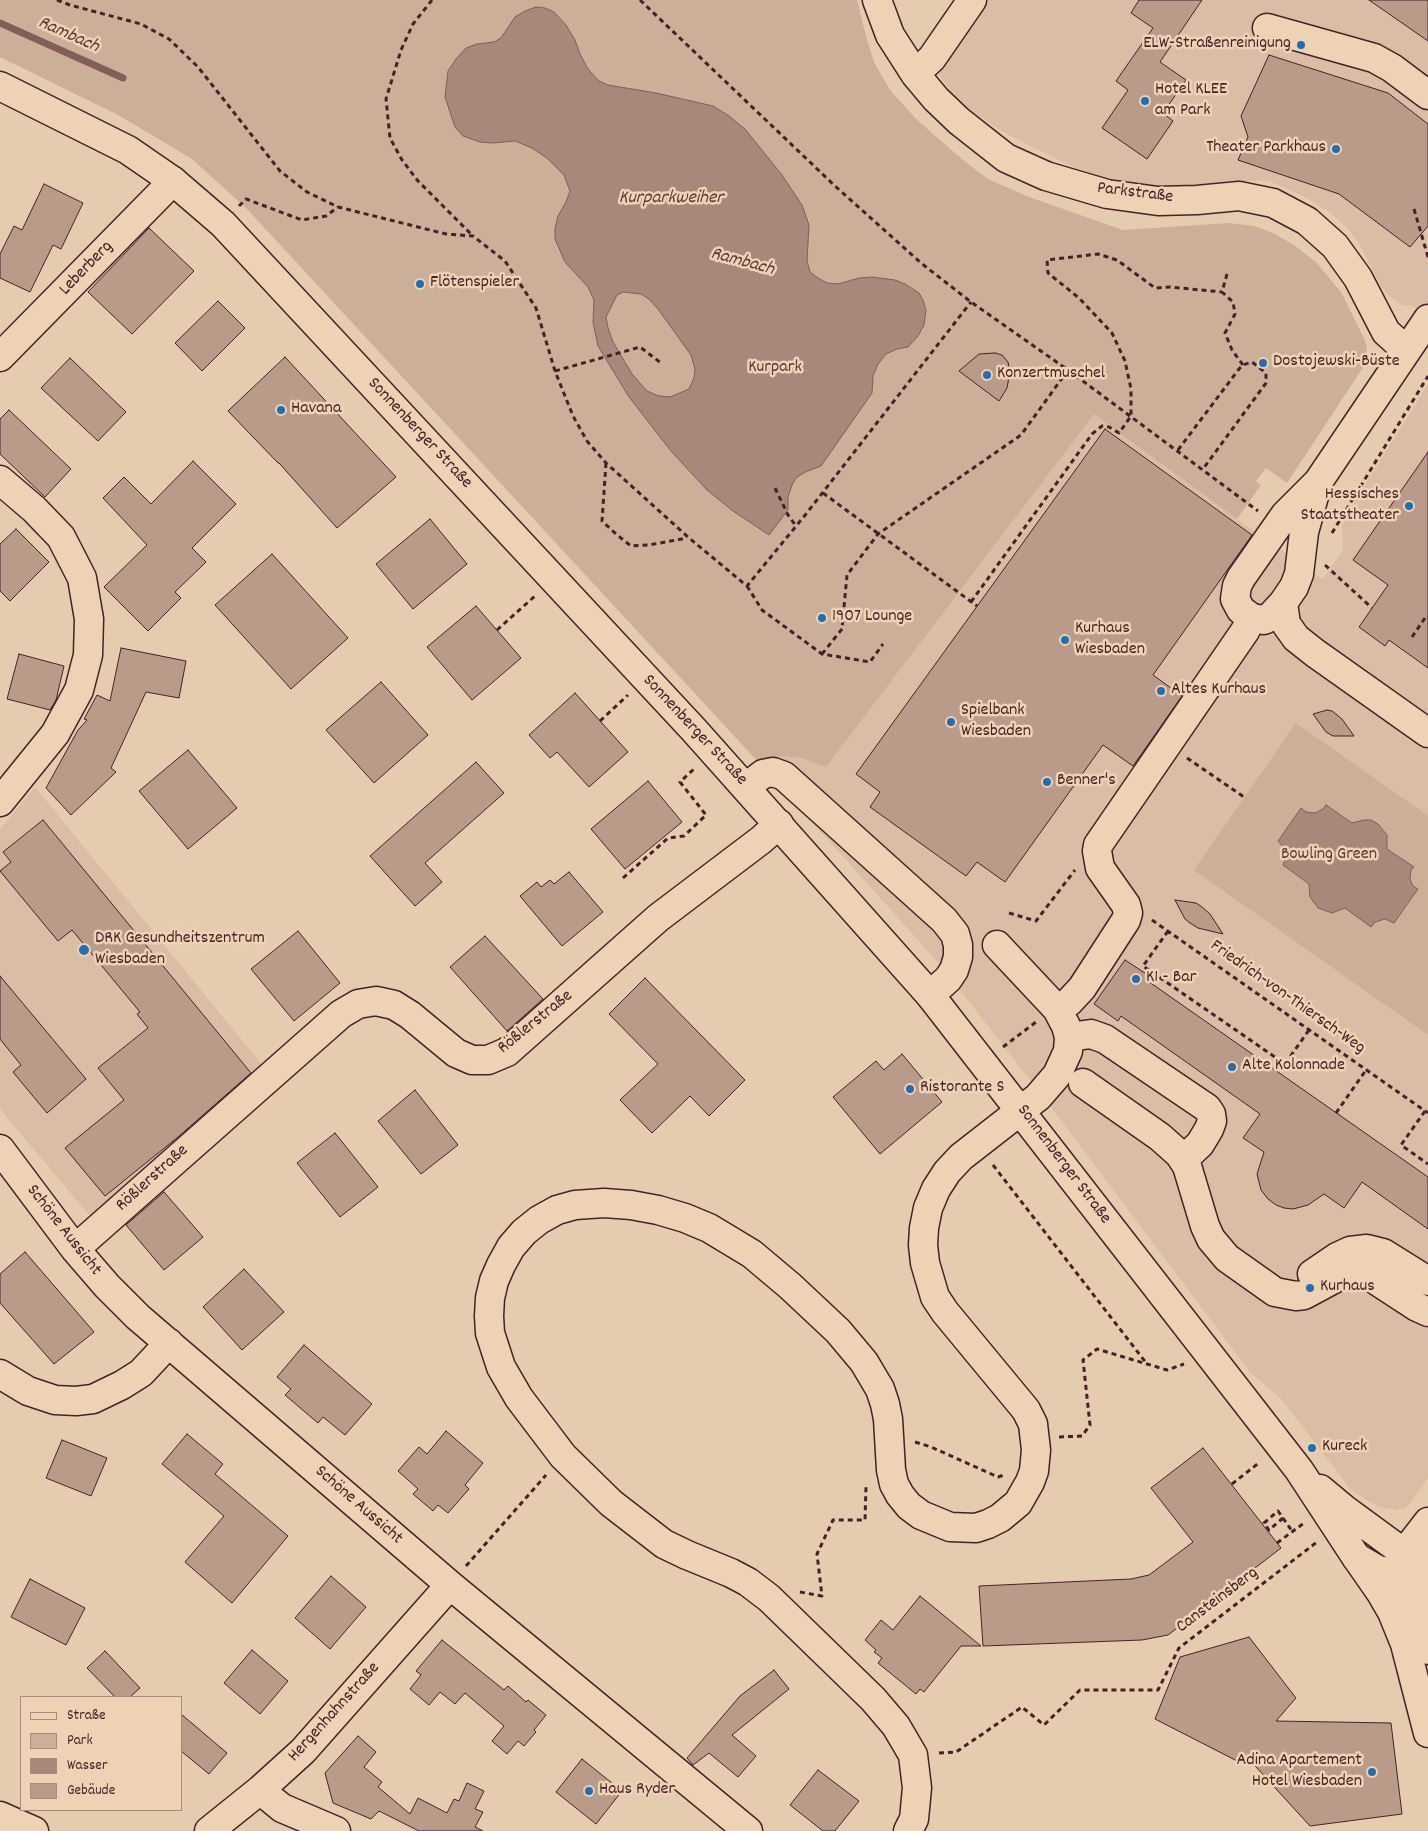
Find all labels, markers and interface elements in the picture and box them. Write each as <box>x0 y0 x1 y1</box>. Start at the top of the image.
water label: Rambach <box>34 12 102 60</box>
place label: ELW-Straßenreinigung <box>1143 34 1291 56</box>
marker: ELW-Straßenreinigung <box>1295 39 1307 51</box>
place label: Hotel KLEE am Park <box>1155 80 1227 122</box>
marker: Hotel KLEE am Park <box>1139 95 1151 107</box>
place label: Theater Parkhaus <box>1206 138 1326 160</box>
marker: Theater Parkhaus <box>1330 143 1342 155</box>
street label: Parkstraße <box>1096 179 1174 209</box>
water label: Kurparkweiher <box>619 188 723 210</box>
street label: Leberberg <box>56 237 118 301</box>
water label: Rambach <box>708 244 776 282</box>
place label: Flötenspieler <box>430 273 519 295</box>
marker: Flötenspieler <box>414 278 426 290</box>
place label: Dostojewski-Büste <box>1273 352 1400 374</box>
marker: Dostojewski-Büste <box>1257 357 1269 369</box>
park label: Kurpark <box>748 358 802 380</box>
place label: Konzertmuschel <box>997 364 1105 386</box>
marker: Konzertmuschel <box>981 369 993 381</box>
street label: Sonnenberger Straße <box>362 374 476 494</box>
place label: Havana <box>291 399 341 421</box>
marker: Havana <box>275 404 287 416</box>
place label: Hessisches Staatstheater <box>1301 485 1399 528</box>
marker: Hessisches Staatstheater <box>1403 500 1415 512</box>
place label: 1907 Lounge <box>832 607 912 629</box>
marker: 1907 Lounge <box>816 612 828 624</box>
place label: Kurhaus Wiesbaden <box>1075 619 1145 662</box>
marker: Kurhaus Wiesbaden <box>1059 634 1071 646</box>
street label: Sonnenberger Straße <box>637 671 751 791</box>
place label: Altes Kurhaus <box>1171 680 1266 702</box>
marker: Altes Kurhaus <box>1155 685 1167 697</box>
place label: Spielbank Wiesbaden <box>961 701 1031 744</box>
marker: Spielbank Wiesbaden <box>945 716 957 728</box>
place label: Benner's <box>1057 771 1116 793</box>
marker: Benner's <box>1041 776 1053 788</box>
park label: Bowling Green <box>1281 845 1377 867</box>
place label: DRK Gesundheitszentrum Wiesbaden <box>95 929 265 972</box>
street label: Friedrich-von-Thiersch-Weg <box>1205 936 1369 1060</box>
marker: DRK Gesundheitszentrum Wiesbaden <box>77 943 91 957</box>
place label: K1 - Bar <box>1146 968 1196 990</box>
marker: K1 - Bar <box>1130 973 1142 985</box>
street label: Rößlerstraße <box>494 986 578 1060</box>
place label: Alte Kolonnade <box>1242 1056 1345 1078</box>
marker: Alte Kolonnade <box>1226 1061 1238 1073</box>
place label: Ristorante S <box>920 1078 1004 1100</box>
marker: Ristorante S <box>904 1083 916 1095</box>
street label: Sonnenberger Straße <box>1011 1101 1115 1229</box>
street label: Rößlerstraße <box>112 1141 194 1217</box>
street label: Schöne Aussicht <box>21 1181 105 1281</box>
place label: Kurhaus <box>1320 1277 1375 1299</box>
marker: Kurhaus <box>1304 1282 1316 1294</box>
place label: Kureck <box>1322 1437 1367 1459</box>
marker: Kureck <box>1306 1442 1318 1454</box>
street label: Schöne Aussicht <box>309 1462 407 1550</box>
street label: Cansteinsberg <box>1173 1563 1263 1639</box>
street label: Hergenhahnstraße <box>284 1659 386 1767</box>
legend <box>20 1696 182 1811</box>
text: Straße <box>67 1705 105 1727</box>
text: Park <box>67 1730 93 1752</box>
place label: Adina Apartement Hotel Wiesbaden <box>1237 1751 1362 1794</box>
text: Wasser <box>67 1755 107 1777</box>
marker: Adina Apartement Hotel Wiesbaden <box>1366 1766 1378 1778</box>
text: Gebäude <box>67 1780 115 1802</box>
place label: Haus Ryder <box>599 1780 675 1802</box>
marker: Haus Ryder <box>583 1785 595 1797</box>

